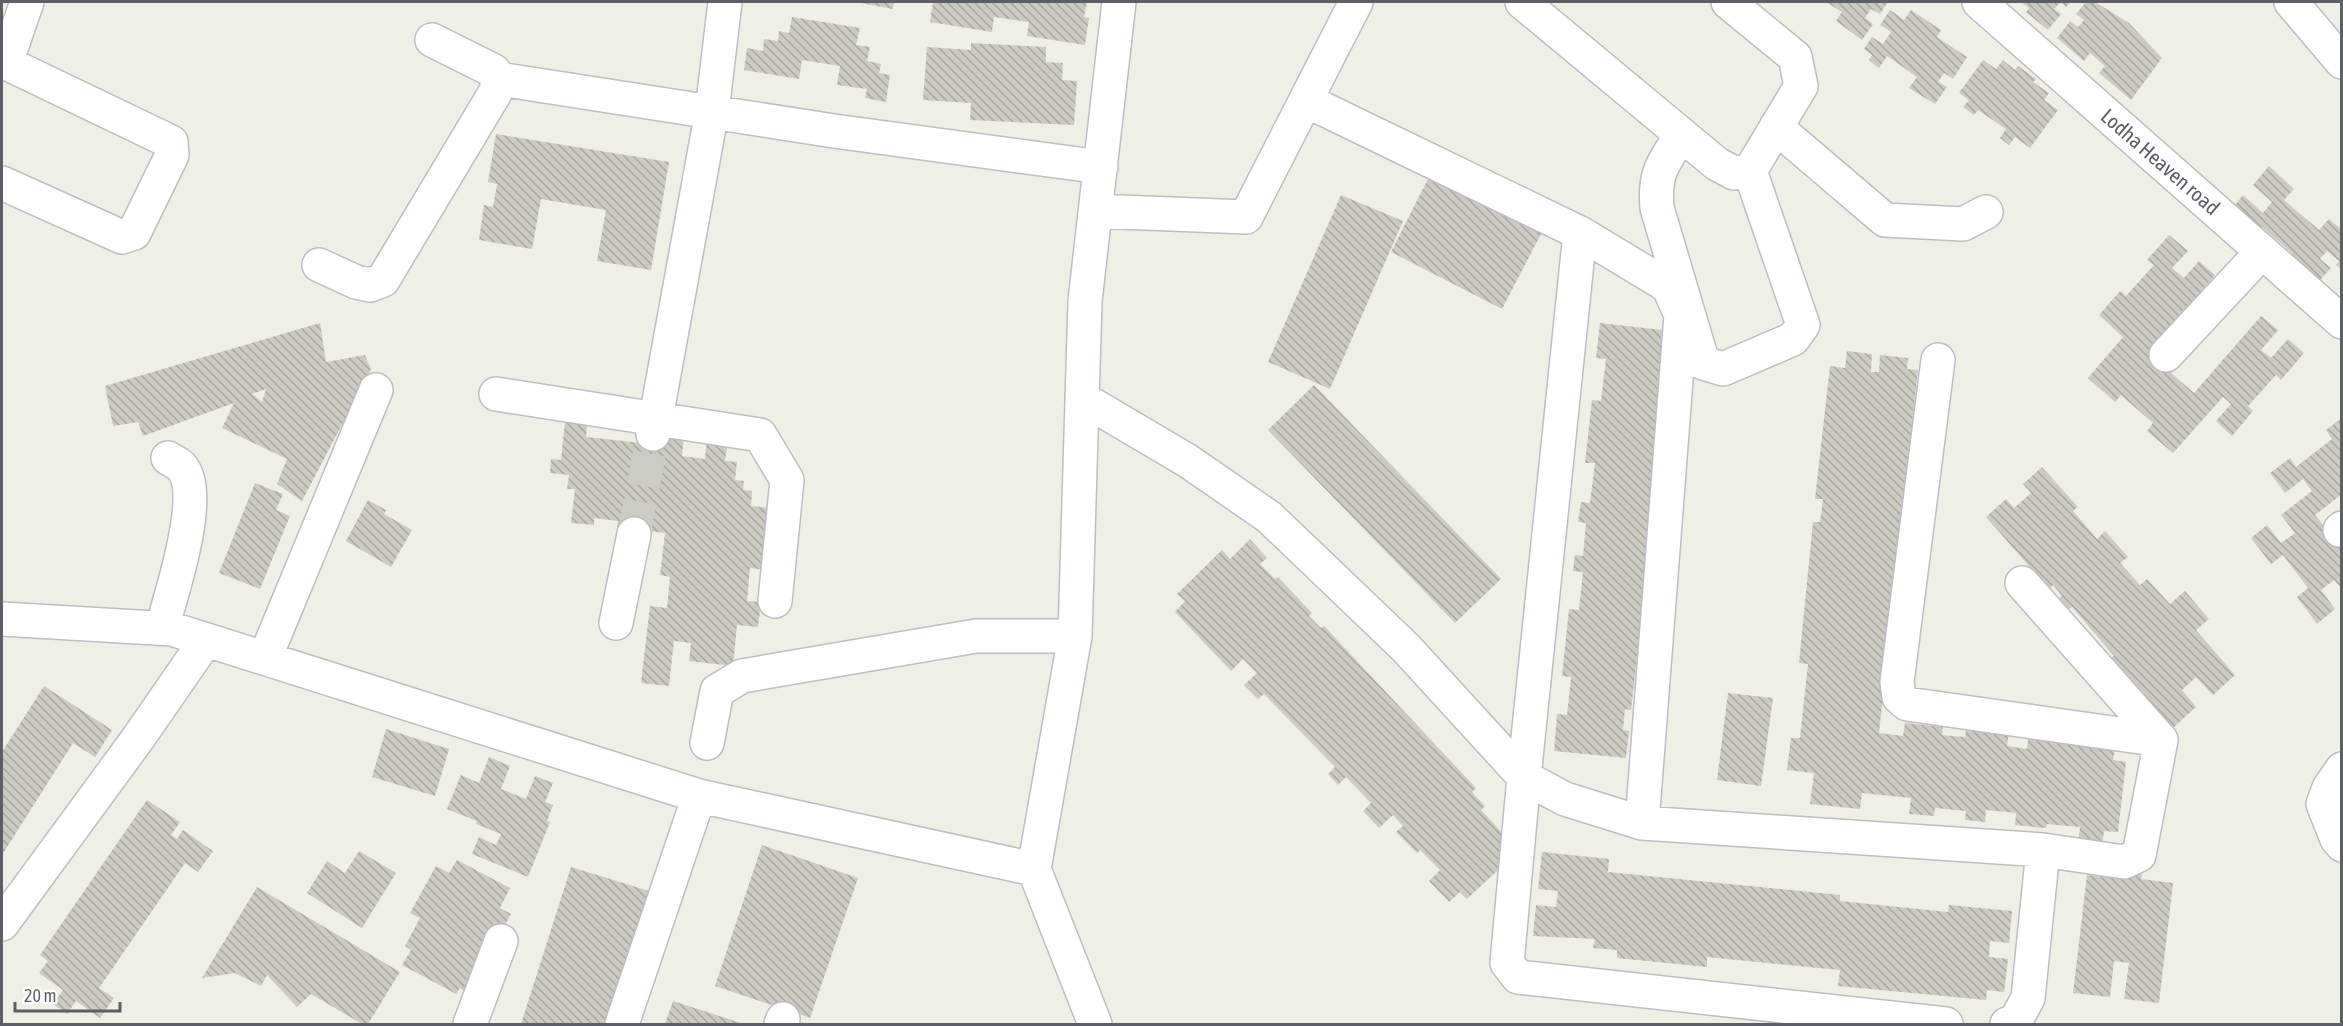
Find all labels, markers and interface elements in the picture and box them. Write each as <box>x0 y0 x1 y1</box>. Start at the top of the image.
street label: Lodha Heaven road <box>2097 103 2225 219</box>
scale bar <box>15 975 120 1013</box>
text: 20 m <box>24 985 56 1006</box>

